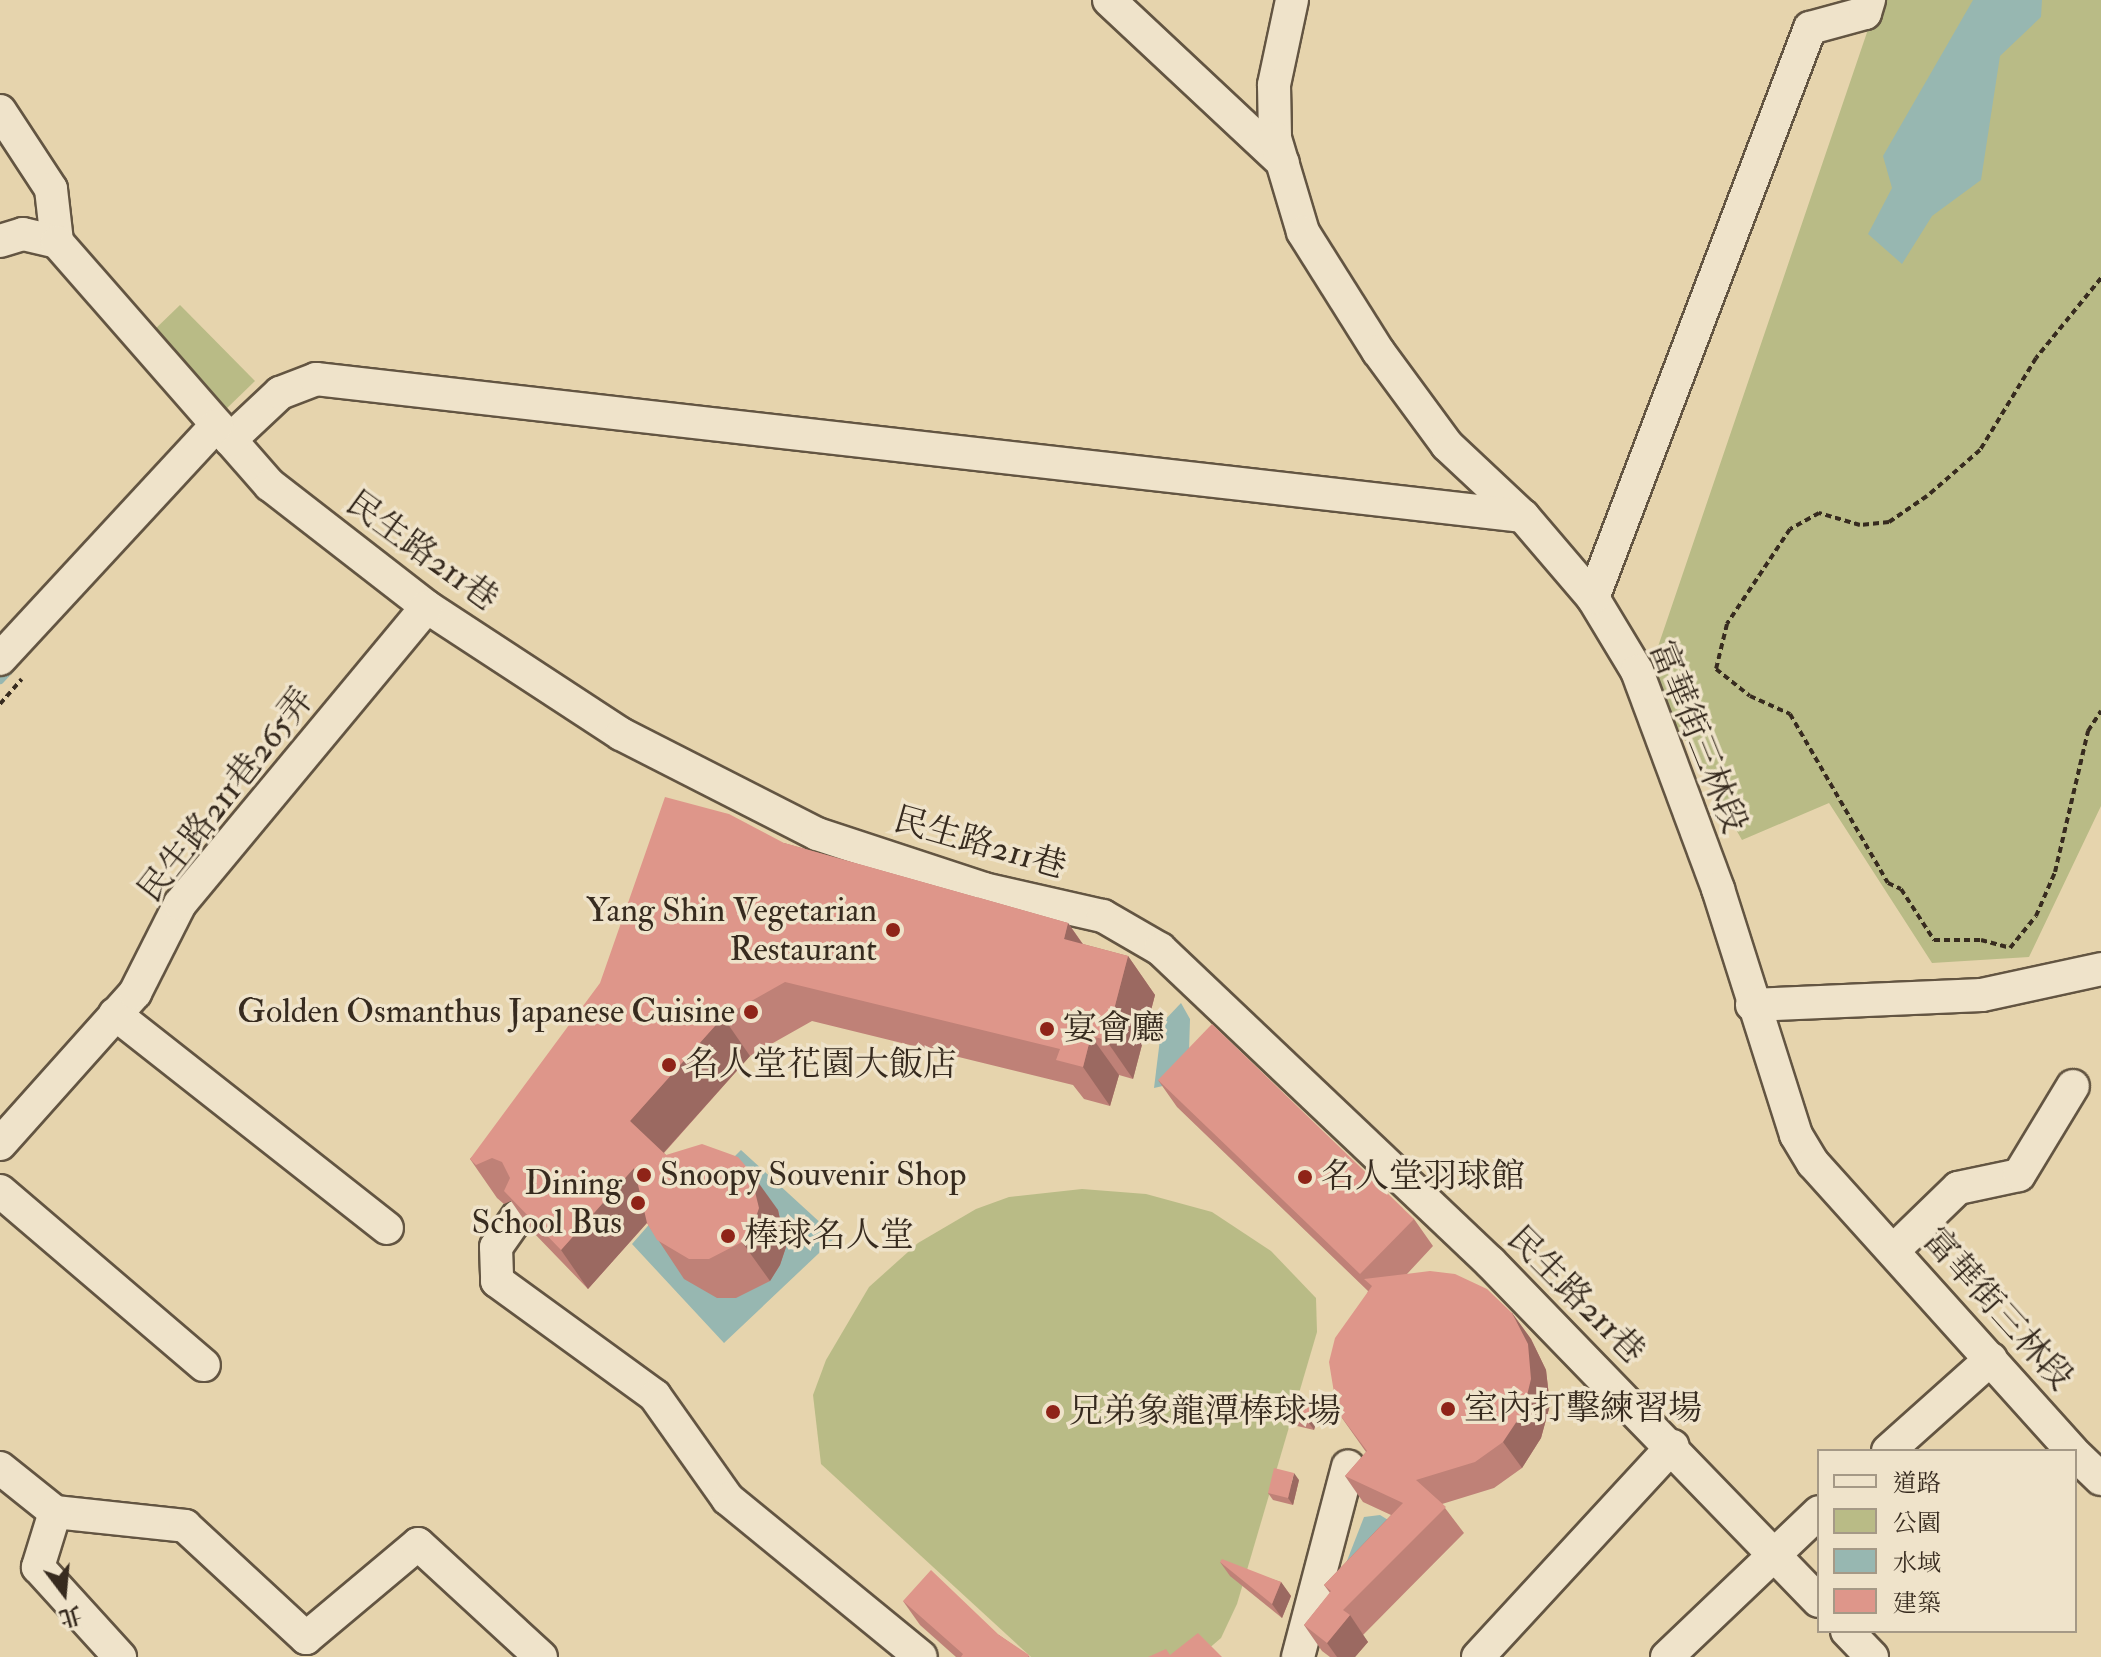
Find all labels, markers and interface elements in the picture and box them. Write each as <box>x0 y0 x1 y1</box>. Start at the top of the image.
street label: 民生路211巷 <box>338 482 506 620</box>
street label: 富華街三林段 <box>1641 635 1755 839</box>
street label: 民生路211巷265弄 <box>130 680 322 910</box>
street label: 民生路211巷 <box>889 799 1071 887</box>
place label: Yang Shin Vegetarian Restaurant <box>586 890 877 970</box>
marker: Yang Shin Vegetarian Restaurant <box>884 921 902 939</box>
place label: Golden Osmanthus Japanese Cuisine <box>237 992 735 1032</box>
marker: Golden Osmanthus Japanese Cuisine <box>742 1003 760 1021</box>
place label: 宴會廳 <box>1063 1009 1165 1049</box>
marker: 宴會廳 <box>1038 1020 1056 1038</box>
place label: 名人堂花園大飯店 <box>685 1045 957 1085</box>
marker: 名人堂花園大飯店 <box>660 1056 678 1074</box>
place label: Snoopy Souvenir Shop <box>660 1155 966 1195</box>
place label: 名人堂羽球館 <box>1321 1157 1525 1197</box>
place label: Dining School Bus <box>472 1163 622 1242</box>
marker: Snoopy Souvenir Shop <box>635 1166 653 1184</box>
marker: 名人堂羽球館 <box>1296 1168 1314 1186</box>
marker: Dining School Bus <box>629 1194 647 1212</box>
place label: 棒球名人堂 <box>744 1216 914 1256</box>
street label: 民生路211巷 <box>1499 1218 1653 1372</box>
street label: 富華街三林段 <box>1915 1220 2081 1398</box>
marker: 棒球名人堂 <box>719 1227 737 1245</box>
place label: 室內打擊練習場 <box>1464 1389 1702 1429</box>
place label: 兄弟象龍潭棒球場 <box>1069 1392 1341 1432</box>
marker: 室內打擊練習場 <box>1439 1400 1457 1418</box>
marker: 兄弟象龍潭棒球場 <box>1044 1403 1062 1421</box>
legend <box>1817 1449 2077 1633</box>
text: 道路 <box>1893 1468 1941 1499</box>
text: 公園 <box>1893 1508 1941 1539</box>
text: 水域 <box>1893 1548 1941 1579</box>
north arrow <box>24 1553 104 1633</box>
text: 建築 <box>1893 1588 1941 1619</box>
text: 北 <box>56 1600 85 1633</box>

